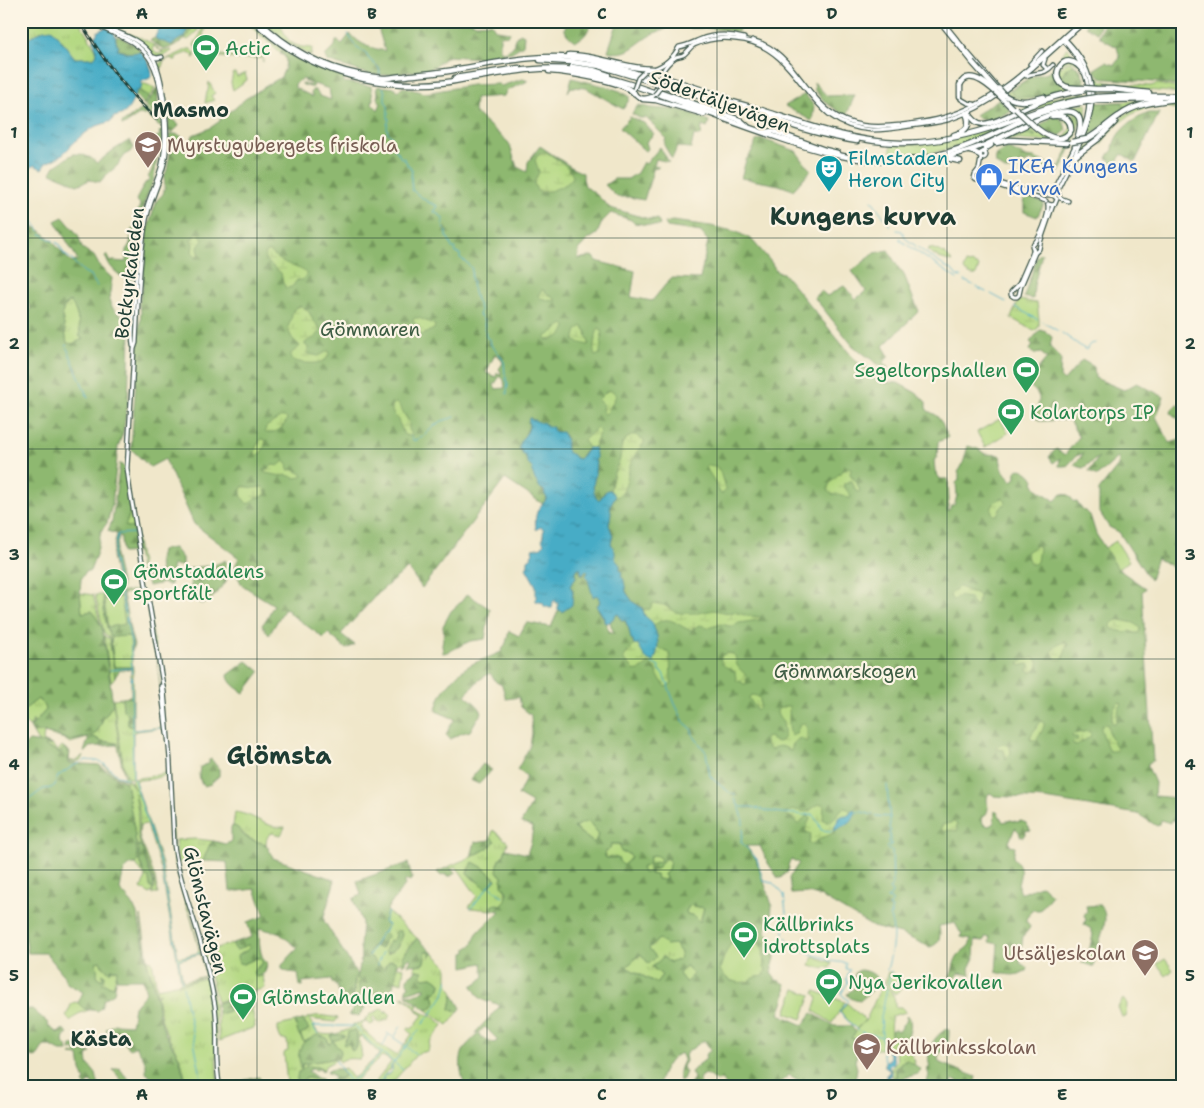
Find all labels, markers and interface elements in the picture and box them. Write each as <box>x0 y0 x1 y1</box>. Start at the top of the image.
text: A <box>136 3 148 24</box>
text: B <box>367 3 377 24</box>
text: C <box>597 3 607 24</box>
text: D <box>826 3 838 24</box>
text: E <box>1057 3 1067 24</box>
sports icon: Actic <box>191 33 221 72</box>
place label: Actic <box>225 36 270 61</box>
street label: Södertäljevägen <box>646 64 794 139</box>
district label: Masmo <box>153 97 229 123</box>
text: 1 <box>10 122 18 143</box>
text: 1 <box>1186 122 1194 143</box>
school or university icon: Myrstugubergets friskola <box>133 130 163 169</box>
place label: Myrstugubergets friskola <box>167 133 398 158</box>
place label: Filmstaden Heron City <box>848 146 948 193</box>
theatre icon: Filmstaden Heron City <box>814 154 844 193</box>
place label: IKEA Kungens Kurva <box>1008 154 1138 201</box>
shop icon: IKEA Kungens Kurva <box>974 162 1004 201</box>
district label: Kungens kurva <box>770 201 957 233</box>
street label: Botkyrkaleden <box>109 206 150 340</box>
park label: Gömmaren <box>320 317 420 342</box>
text: 2 <box>8 333 20 354</box>
text: 2 <box>1184 333 1196 354</box>
sports icon: Segeltorpshallen <box>1011 355 1041 394</box>
place label: Segeltorpshallen <box>855 358 1007 383</box>
sports icon: Kolartorps IP <box>996 397 1026 436</box>
place label: Kolartorps IP <box>1030 400 1154 425</box>
text: 3 <box>8 544 20 565</box>
text: 3 <box>1184 544 1196 565</box>
place label: Gömstadalens sportfält <box>133 559 265 606</box>
sports icon: Gömstadalens sportfält <box>99 567 129 606</box>
park label: Gömmarskogen <box>774 659 916 684</box>
district label: Glömsta <box>226 740 332 772</box>
text: 4 <box>8 754 20 775</box>
text: 4 <box>1184 754 1196 775</box>
street label: Glömstavägen <box>178 844 233 977</box>
place label: Källbrinks idrottsplats <box>763 912 870 959</box>
sports icon: Källbrinks idrottsplats <box>729 920 759 959</box>
school or university icon: Utsäljeskolan <box>1130 938 1160 977</box>
place label: Utsäljeskolan <box>1004 941 1126 966</box>
text: 5 <box>9 965 19 986</box>
text: 5 <box>1185 965 1195 986</box>
sports icon: Nya Jerikovallen <box>814 967 844 1006</box>
place label: Nya Jerikovallen <box>848 970 1003 995</box>
sports icon: Glömstahallen <box>228 982 258 1021</box>
place label: Glömstahallen <box>262 985 395 1010</box>
district label: Kästa <box>71 1026 132 1052</box>
school or university icon: Källbrinksskolan <box>852 1032 882 1071</box>
place label: Källbrinksskolan <box>886 1035 1036 1060</box>
text: A <box>136 1084 148 1105</box>
text: B <box>367 1084 377 1105</box>
text: C <box>597 1084 607 1105</box>
text: D <box>826 1084 838 1105</box>
text: E <box>1057 1084 1067 1105</box>

